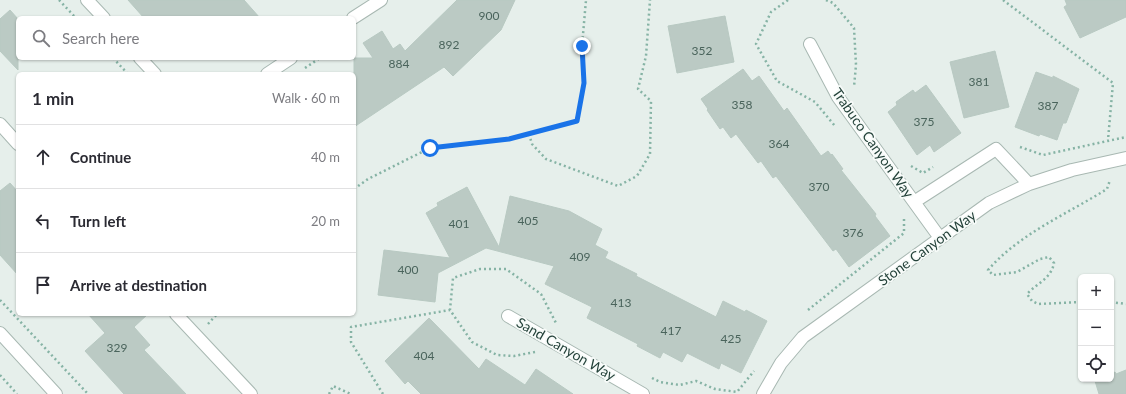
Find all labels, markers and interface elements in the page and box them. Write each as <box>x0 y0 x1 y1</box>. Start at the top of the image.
house number: 900 <box>479 8 499 23</box>
search box <box>16 16 356 60</box>
icon: search <box>30 27 52 49</box>
text: Search here <box>62 29 139 47</box>
house number: 892 <box>439 37 459 52</box>
route end <box>573 37 591 55</box>
house number: 352 <box>692 43 712 58</box>
house number: 884 <box>389 56 409 71</box>
house number: 381 <box>969 74 989 89</box>
street label: Trabuco Canyon Way <box>829 84 918 202</box>
text: 1 min <box>32 88 74 109</box>
text: Walk · 60 m <box>272 90 340 106</box>
house number: 358 <box>732 97 752 112</box>
house number: 387 <box>1038 98 1058 113</box>
house number: 375 <box>914 114 934 129</box>
house number: 364 <box>769 136 789 151</box>
route start <box>421 139 439 157</box>
icon: ahead <box>32 146 54 168</box>
text: Continue <box>70 148 131 166</box>
text: 40 m <box>311 149 340 165</box>
house number: 370 <box>809 179 829 194</box>
street label: Stone Canyon Way <box>874 206 980 289</box>
icon: left <box>32 210 54 232</box>
text: Turn left <box>70 212 126 230</box>
text: 20 m <box>311 213 340 229</box>
house number: 405 <box>518 213 538 228</box>
house number: 401 <box>449 216 469 231</box>
house number: 376 <box>843 225 863 240</box>
house number: 409 <box>570 249 590 264</box>
house number: 400 <box>398 262 418 277</box>
icon: arrive <box>32 274 54 296</box>
map controls <box>1078 274 1114 382</box>
button: + <box>1078 274 1114 310</box>
text: Arrive at destination <box>70 276 207 294</box>
house number: 413 <box>611 295 631 310</box>
button: − <box>1078 310 1114 346</box>
street label: Sand Canyon Way <box>514 313 619 384</box>
house number: 417 <box>661 323 681 338</box>
house number: 425 <box>721 331 741 346</box>
house number: 329 <box>107 340 127 355</box>
button: locate <box>1078 346 1114 382</box>
house number: 404 <box>414 348 434 363</box>

